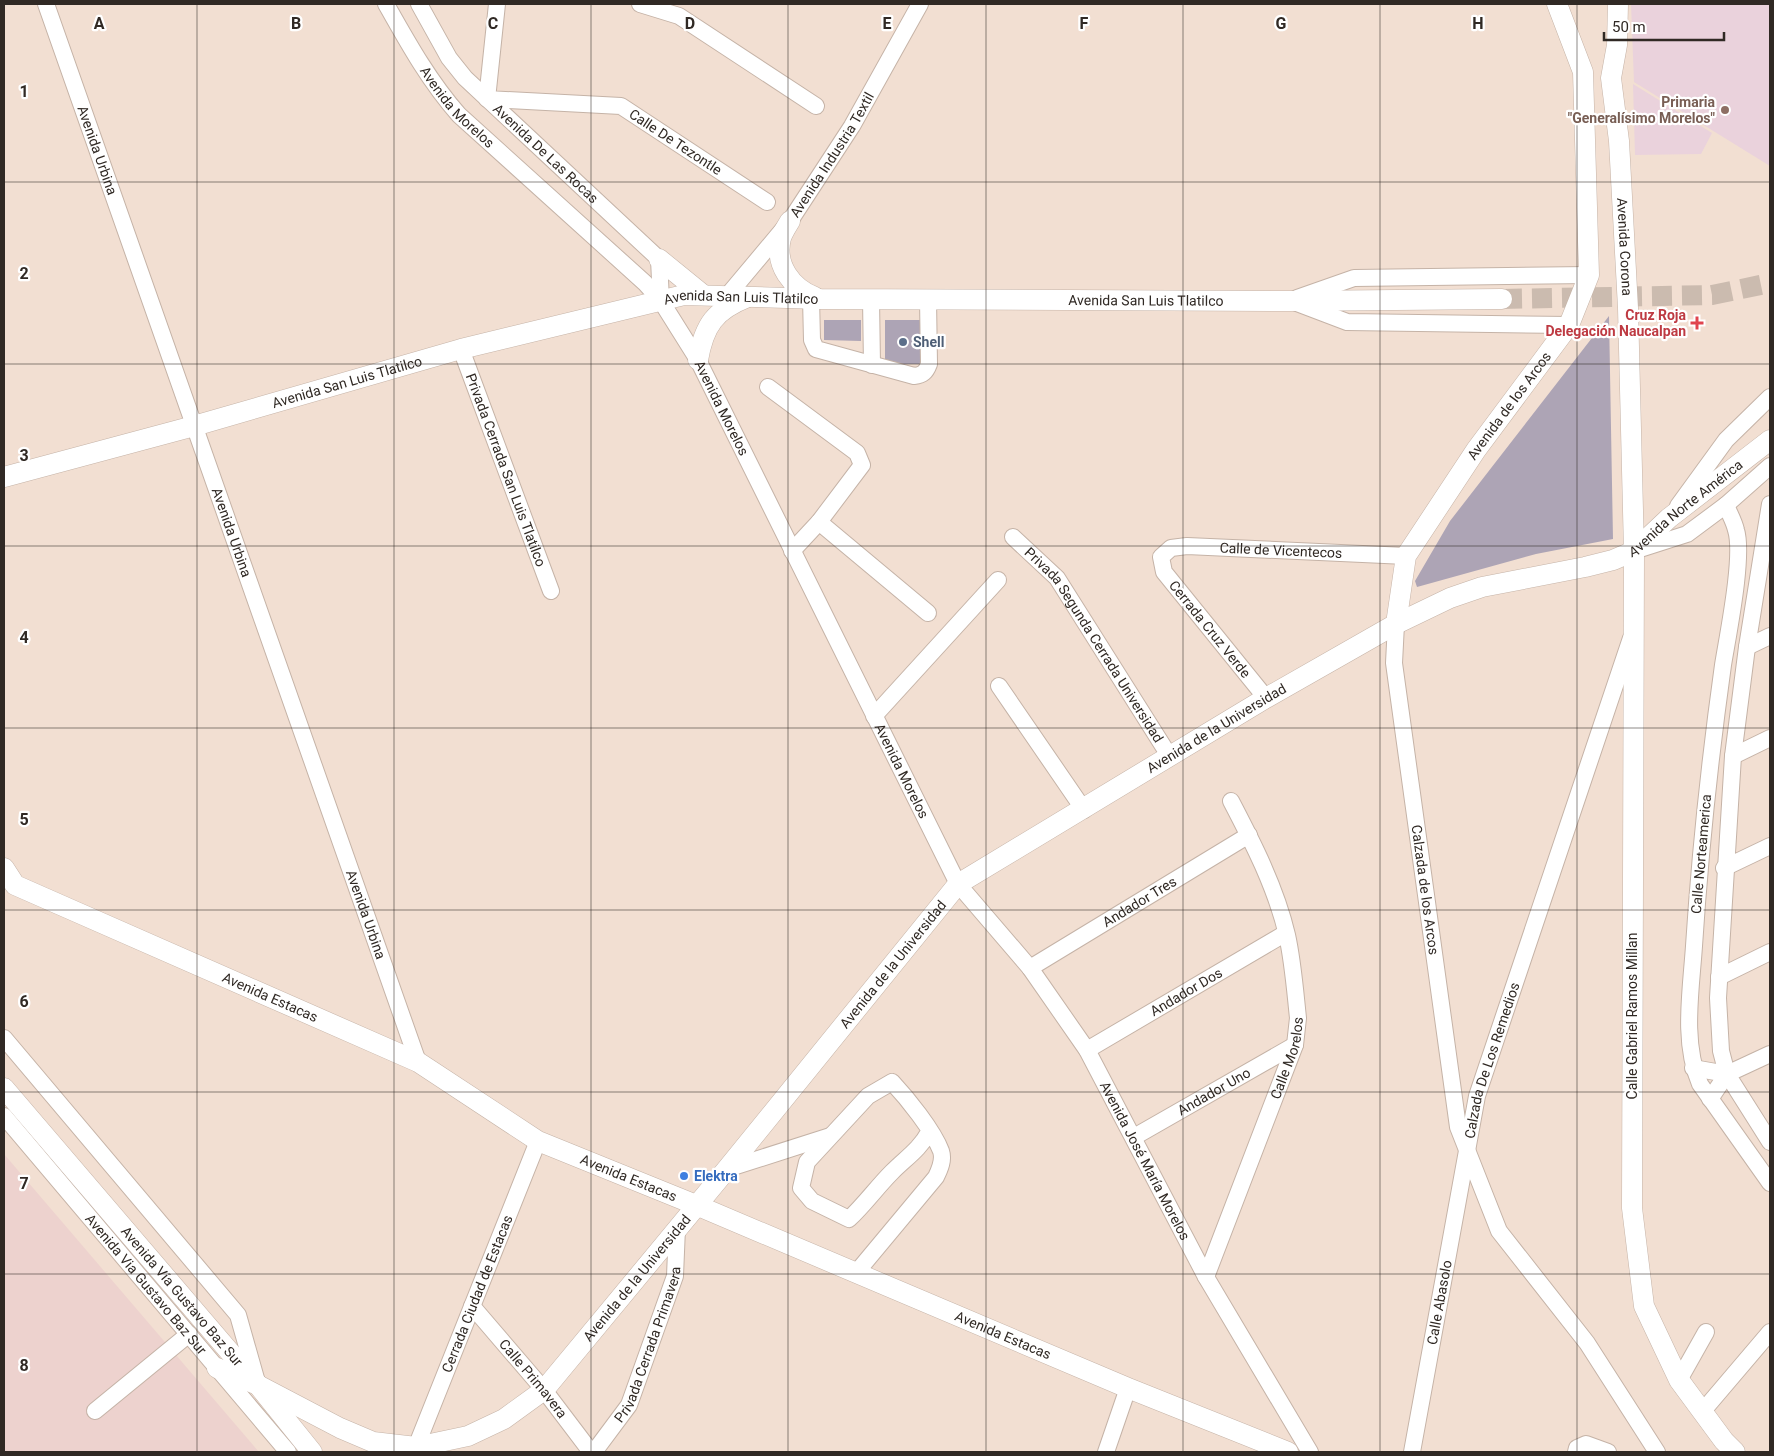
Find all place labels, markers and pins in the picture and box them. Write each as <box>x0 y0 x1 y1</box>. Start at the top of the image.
place label: Primaria "Generalísimo Morelos" <box>1568 94 1716 126</box>
marker: Primaria "Generalísimo Morelos" <box>1719 104 1731 116</box>
place label: Cruz Roja Delegación Naucalpan <box>1545 307 1686 339</box>
marker: Cruz Roja Delegación Naucalpan <box>1690 316 1704 330</box>
place label: Shell <box>913 334 944 350</box>
marker: Shell <box>897 336 909 348</box>
place label: Elektra <box>694 1168 738 1184</box>
marker: Elektra <box>678 1170 690 1182</box>

